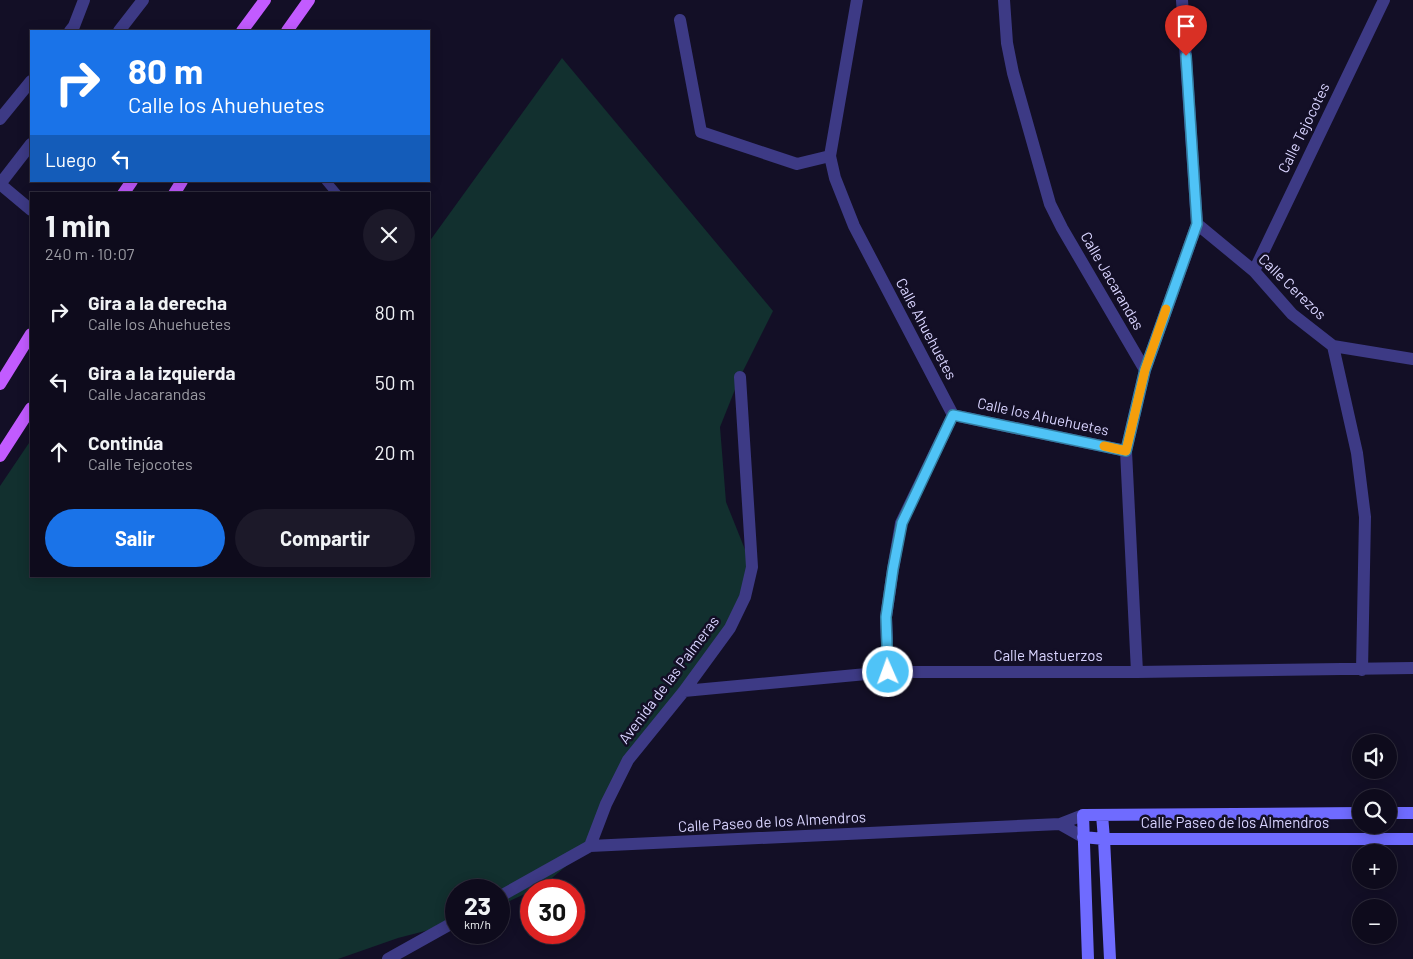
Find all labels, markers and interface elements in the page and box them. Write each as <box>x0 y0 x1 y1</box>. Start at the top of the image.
pin <box>1165 5 1207 56</box>
icon: arrive <box>1172 12 1200 40</box>
text: 80 m <box>128 49 203 91</box>
icon: right <box>45 50 110 115</box>
street label: Calle Tejocotes <box>1274 80 1333 176</box>
text: Calle los Ahuehuetes <box>128 91 324 117</box>
icon: left <box>107 145 135 173</box>
text: Luego <box>45 148 97 171</box>
text: 1 min <box>45 207 111 243</box>
button: close <box>363 209 415 261</box>
street label: Calle Jacarandas <box>1077 228 1148 333</box>
text: 240 m · 10:07 <box>45 244 134 263</box>
street label: Calle Cerezos <box>1255 250 1330 323</box>
street label: Calle Ahuehuetes <box>893 275 961 382</box>
text: Gira a la derecha <box>88 291 227 314</box>
icon: right <box>45 298 73 326</box>
text: 80 m <box>375 301 415 324</box>
text: Calle los Ahuehuetes <box>88 314 231 333</box>
text: Gira a la izquierda <box>88 361 236 384</box>
icon: left <box>45 368 73 396</box>
text: 50 m <box>375 371 415 394</box>
text: Calle Jacarandas <box>88 384 206 403</box>
street label: Calle los Ahuehuetes <box>976 393 1111 439</box>
text: Continúa <box>88 431 163 454</box>
icon: ahead <box>45 438 73 466</box>
text: 20 m <box>375 441 415 464</box>
text: Calle Tejocotes <box>88 454 193 473</box>
button: Salir <box>45 509 225 567</box>
button: Compartir <box>235 509 415 567</box>
street label: Avenida de las Palmeras <box>614 612 722 747</box>
position arrow <box>861 645 913 697</box>
street label: Calle Mastuerzos <box>993 646 1103 664</box>
map controls <box>1352 734 1397 944</box>
button: sound <box>1352 734 1397 779</box>
button: search <box>1352 789 1397 834</box>
street label: Calle Paseo de los Almendros <box>677 807 866 835</box>
street label: Calle Paseo de los Almendros <box>1141 813 1329 831</box>
button: + <box>1352 844 1397 889</box>
speed limit sign: 30 <box>520 879 585 944</box>
text: 23 <box>464 890 491 920</box>
button: − <box>1352 899 1397 944</box>
text: km/h <box>464 917 491 931</box>

